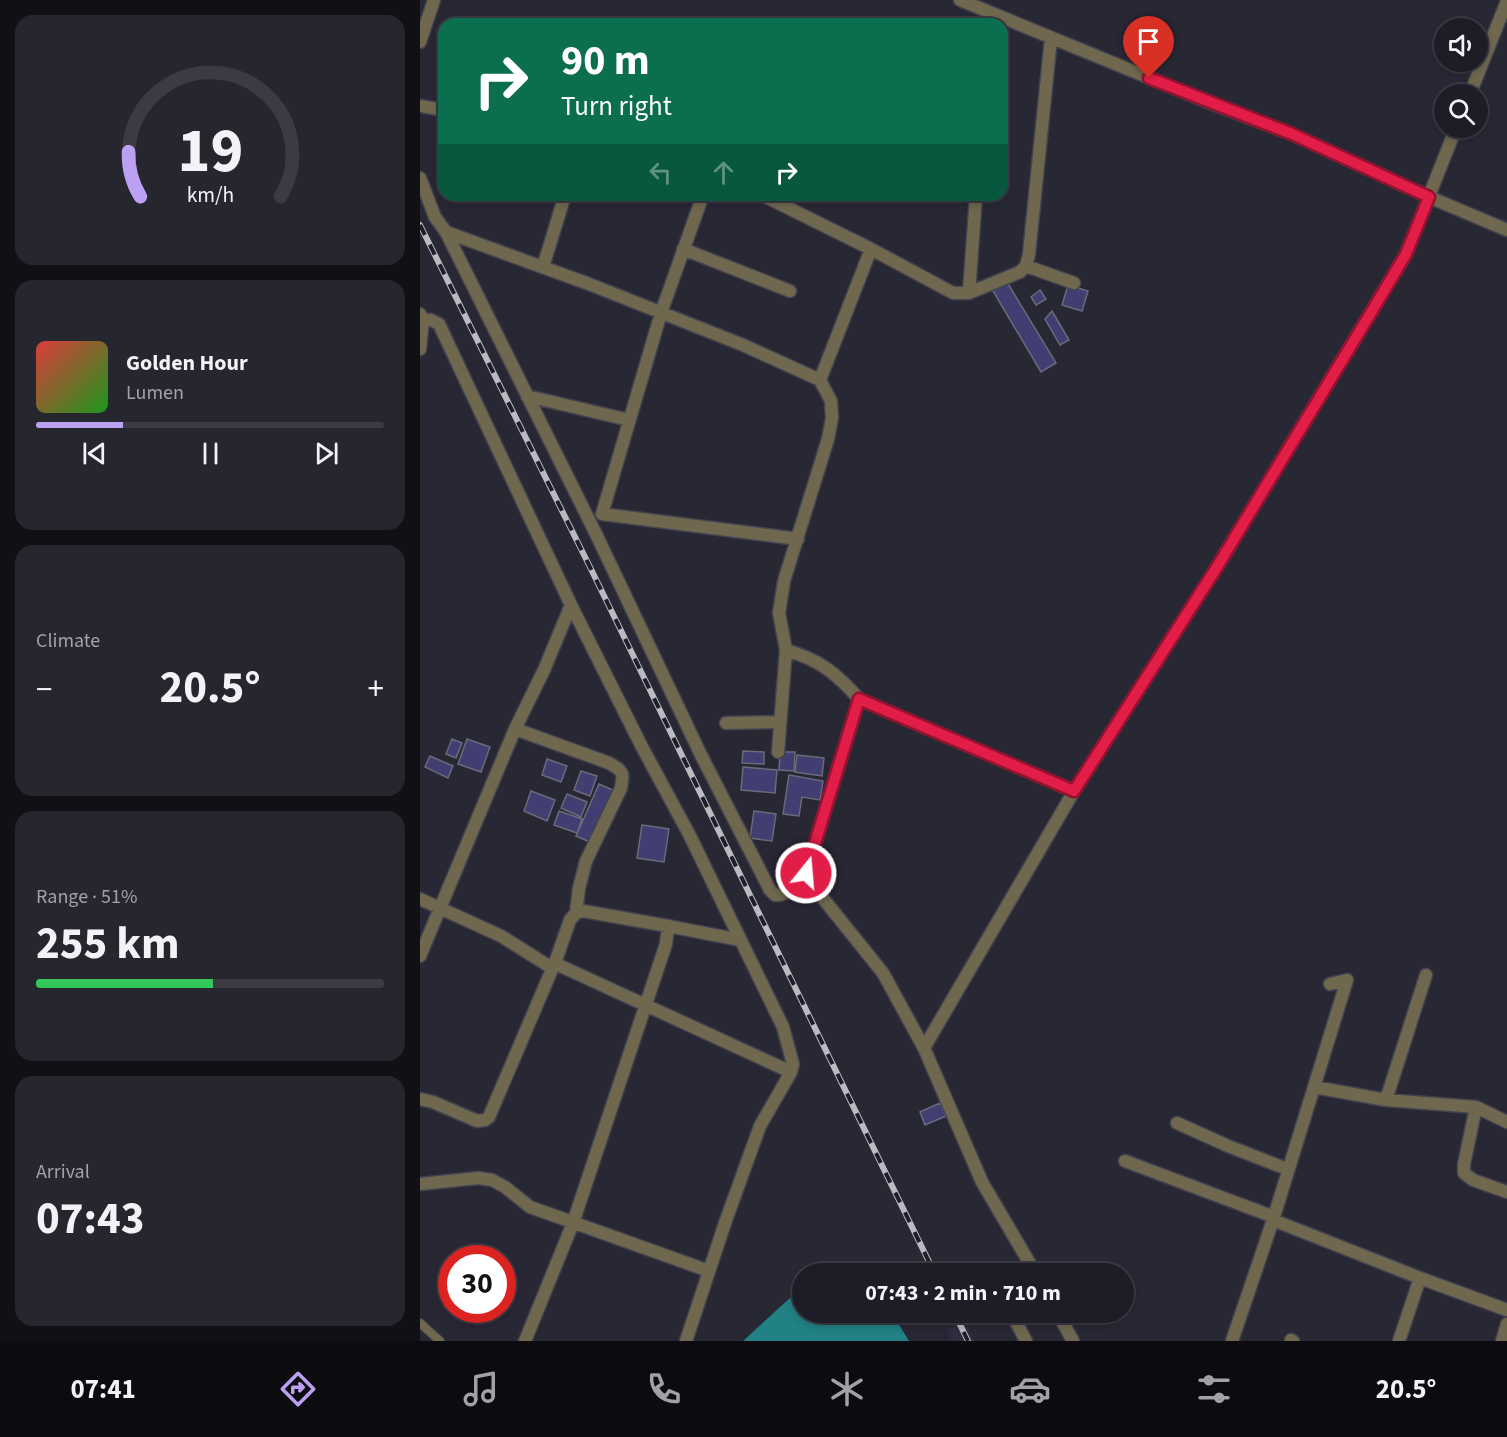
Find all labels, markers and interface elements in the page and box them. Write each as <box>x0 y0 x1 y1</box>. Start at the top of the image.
pin <box>1123 16 1174 78</box>
map controls <box>1434 18 1488 138</box>
button: sound <box>1434 18 1488 72</box>
icon: arrive <box>1132 25 1165 58</box>
text: 90 m <box>561 31 650 91</box>
icon: right <box>462 42 540 120</box>
button: search <box>1434 84 1488 138</box>
text: Turn right <box>561 87 672 126</box>
text: 19 <box>177 107 243 196</box>
icon: left <box>644 156 677 189</box>
icon: ahead <box>707 156 740 189</box>
icon: right <box>770 156 803 189</box>
text: km/h <box>186 180 234 211</box>
text: Golden Hour <box>126 347 248 379</box>
text: Lumen <box>126 379 184 407</box>
icon: previous <box>78 437 111 470</box>
icon: pause <box>194 437 227 470</box>
icon: next <box>310 437 343 470</box>
text: Climate <box>36 627 100 655</box>
text: 20.5° <box>159 656 261 720</box>
text: − <box>36 666 52 713</box>
text: + <box>368 666 384 713</box>
position arrow <box>774 841 838 905</box>
text: Range · 51% <box>36 883 137 911</box>
text: 255 km <box>36 912 180 976</box>
text: Arrival <box>36 1158 90 1186</box>
text: 07:43 <box>36 1187 145 1251</box>
speed limit sign: 30 <box>438 1245 516 1323</box>
text: 07:43 · 2 min · 710 m <box>865 1277 1061 1309</box>
icon: directions <box>277 1368 319 1410</box>
icon: music <box>460 1368 502 1410</box>
icon: phone <box>643 1368 685 1410</box>
icon: climate <box>826 1368 868 1410</box>
icon: car <box>1009 1368 1051 1410</box>
icon: filters <box>1193 1368 1235 1410</box>
text: 07:41 <box>71 1370 136 1409</box>
text: 20.5° <box>1376 1370 1436 1409</box>

